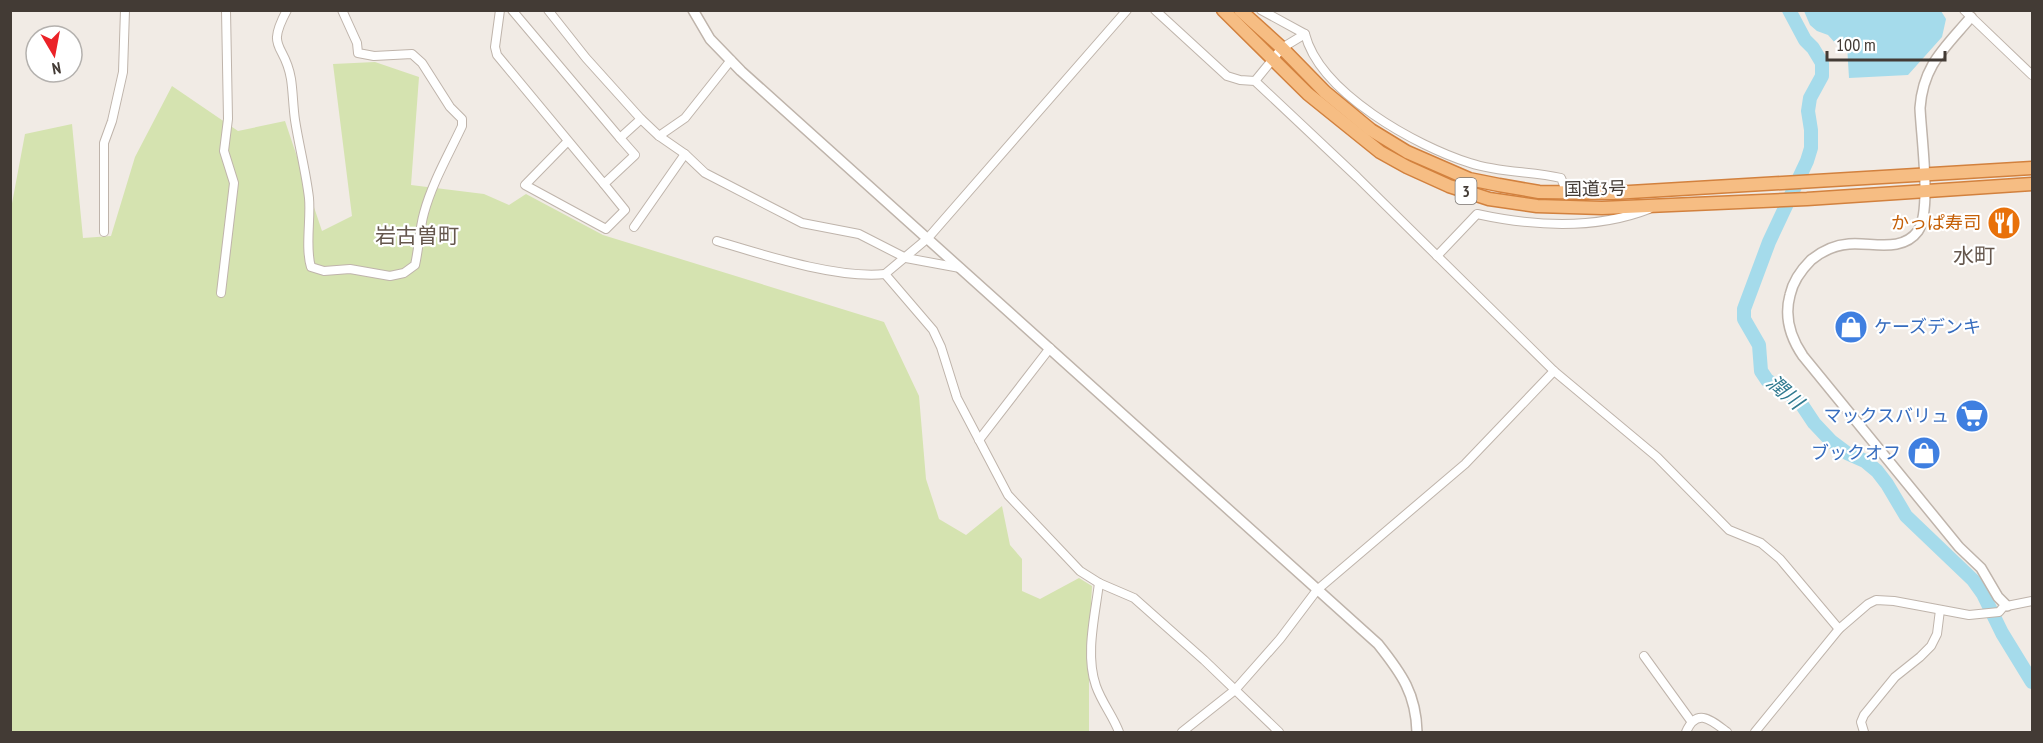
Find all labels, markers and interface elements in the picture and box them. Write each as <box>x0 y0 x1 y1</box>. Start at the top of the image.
north arrow <box>24 24 84 84</box>
scale bar <box>1827 24 1946 62</box>
text: 100 m <box>1836 33 1876 56</box>
text: N <box>51 58 63 79</box>
street label: 国道3号 <box>1564 176 1626 201</box>
road number: 3 <box>1456 178 1476 204</box>
restaurant icon: かっぱ寿司 <box>1986 205 2022 241</box>
place label: かっぱ寿司 <box>1891 211 1981 234</box>
district label: 岩古曽町 <box>375 222 459 249</box>
district label: 水町 <box>1953 242 1995 269</box>
shop icon: ケーズデンキ <box>1833 309 1869 345</box>
place label: ケーズデンキ <box>1874 315 1981 338</box>
water label: 潤川 <box>1761 369 1810 416</box>
supermarket icon: マックスバリュ <box>1954 398 1990 434</box>
place label: マックスバリュ <box>1824 404 1949 427</box>
shop icon: ブックオフ <box>1906 435 1942 471</box>
place label: ブックオフ <box>1811 441 1901 464</box>

